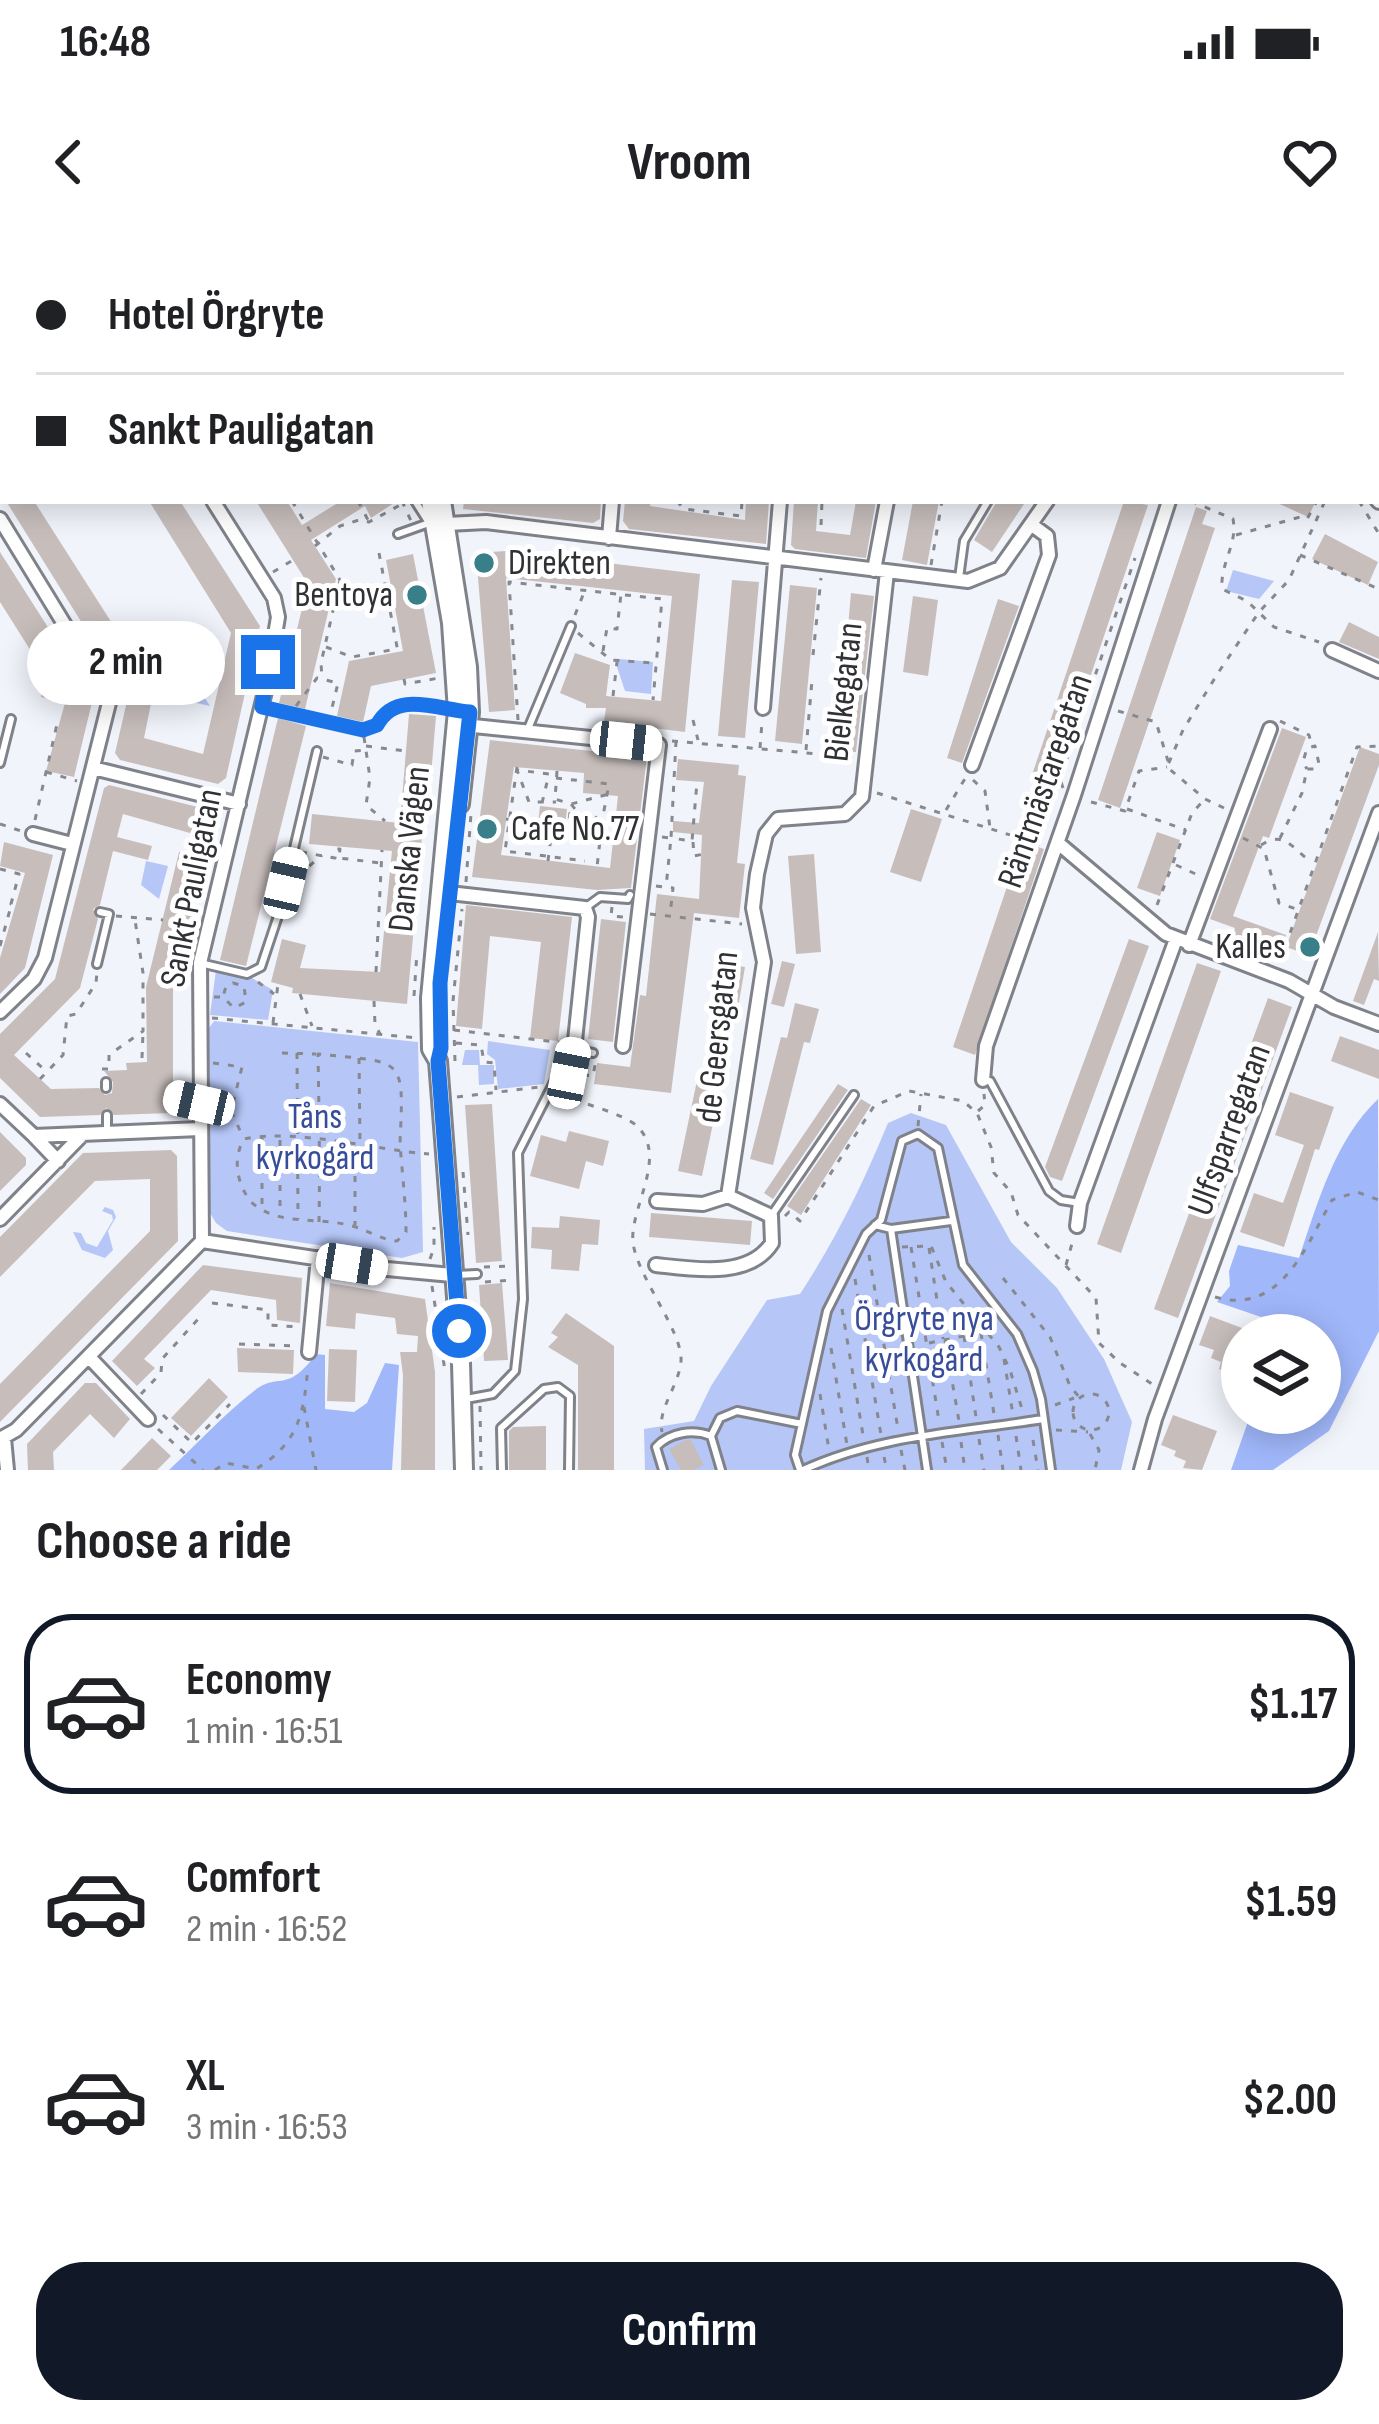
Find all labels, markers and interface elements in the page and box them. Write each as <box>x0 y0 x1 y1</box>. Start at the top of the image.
text: 16:48 <box>60 15 151 70</box>
icon: back <box>36 129 102 195</box>
icon: heart <box>1277 129 1343 195</box>
text: Vroom <box>627 130 752 195</box>
text: Hotel Örgryte <box>108 288 324 343</box>
text: Sankt Pauligatan <box>108 403 375 458</box>
place label: Direkten <box>508 542 611 585</box>
marker: Direkten <box>471 550 497 576</box>
place label: Bentoya <box>294 574 393 617</box>
marker: Bentoya <box>404 582 430 608</box>
callout: 2 min <box>28 620 226 704</box>
street label: Bielkegatan <box>815 620 873 764</box>
route end <box>241 635 295 689</box>
text: 2 min <box>89 639 163 686</box>
street label: Räntmästaregatan <box>989 668 1103 894</box>
car <box>588 719 664 763</box>
street label: Danska Vägen <box>380 764 440 934</box>
street label: Sankt Pauligatan <box>152 785 232 991</box>
place label: Cafe No.77 <box>511 808 640 851</box>
marker: Cafe No.77 <box>474 816 500 842</box>
car <box>260 844 312 922</box>
place label: Kalles <box>1215 926 1286 969</box>
marker: Kalles <box>1297 934 1323 960</box>
street label: de Geersgatan <box>688 949 748 1125</box>
car <box>544 1034 594 1112</box>
street label: Ulfsparregatan <box>1179 1039 1281 1221</box>
car <box>160 1077 238 1129</box>
park label: Tåns kyrkogård <box>256 1096 374 1180</box>
car <box>314 1241 390 1287</box>
park label: Örgryte nya kyrkogård <box>854 1298 994 1382</box>
route start <box>432 1304 486 1358</box>
map controls <box>1221 1314 1341 1434</box>
button: layers <box>1221 1314 1341 1434</box>
text: Choose a ride <box>36 1509 292 1574</box>
icon: car <box>42 1650 150 1758</box>
text: Economy <box>186 1653 332 1708</box>
text: $1.17 <box>1248 1677 1337 1732</box>
text: 1 min · 16:51 <box>186 1708 342 1755</box>
icon: car <box>42 1848 150 1956</box>
text: Comfort <box>186 1851 321 1906</box>
text: $1.59 <box>1244 1875 1337 1930</box>
text: 2 min · 16:52 <box>186 1906 347 1953</box>
icon: car <box>42 2046 150 2154</box>
text: XL <box>186 2049 225 2104</box>
text: $2.00 <box>1242 2073 1337 2128</box>
text: 3 min · 16:53 <box>186 2104 348 2151</box>
button: Confirm <box>36 2262 1343 2400</box>

